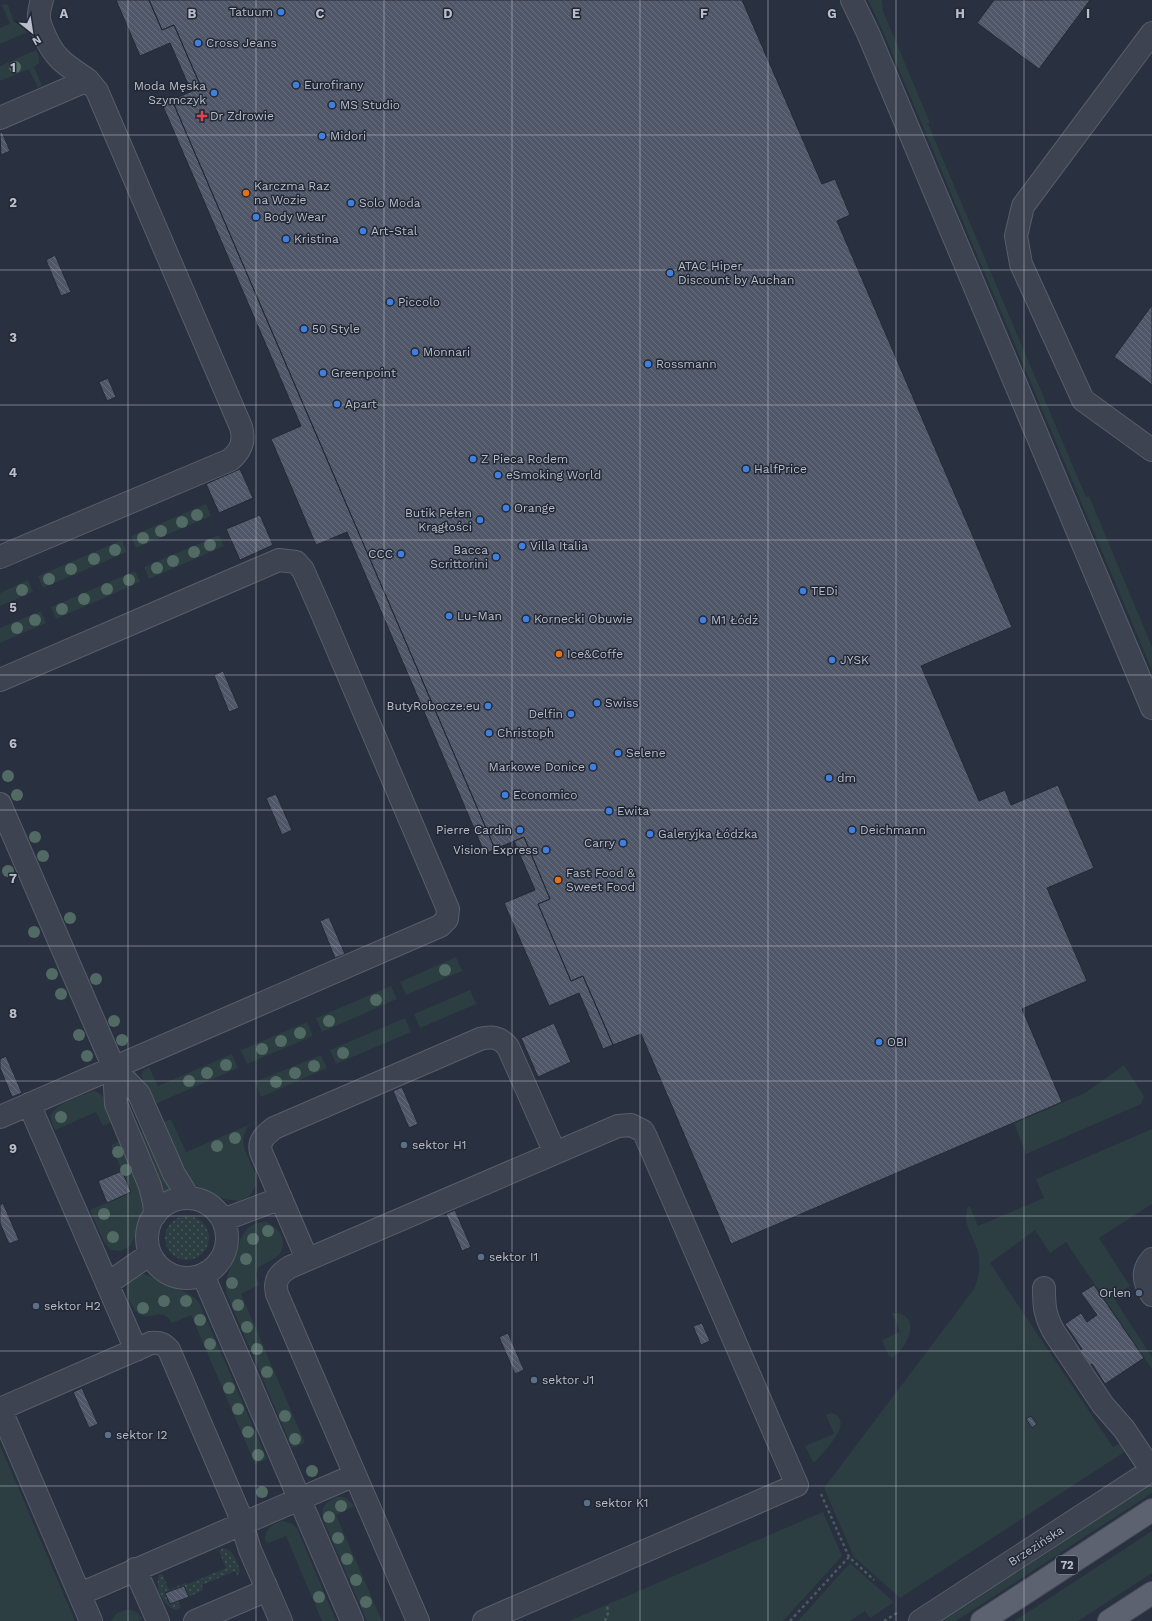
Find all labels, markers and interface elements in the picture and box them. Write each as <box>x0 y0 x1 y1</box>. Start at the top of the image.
place label: Tatuum <box>229 5 273 19</box>
text: A <box>60 6 69 21</box>
text: B <box>188 6 197 21</box>
text: C <box>316 6 325 21</box>
text: D <box>443 6 453 21</box>
text: E <box>572 6 580 21</box>
text: F <box>700 6 708 21</box>
text: G <box>827 6 837 21</box>
text: H <box>955 6 965 21</box>
text: I <box>1086 6 1090 21</box>
marker: Tatuum <box>276 7 286 17</box>
north arrow <box>12 12 52 52</box>
text: N <box>30 33 44 48</box>
place label: Cross Jeans <box>206 36 277 50</box>
marker: Cross Jeans <box>193 38 203 48</box>
text: 1 <box>10 60 16 75</box>
place label: Eurofirany <box>304 78 364 92</box>
place label: Moda Męska Szymczyk <box>134 79 206 107</box>
marker: Eurofirany <box>291 80 301 90</box>
marker: Moda Męska Szymczyk <box>209 88 219 98</box>
place label: MS Studio <box>340 98 400 112</box>
marker: MS Studio <box>327 100 337 110</box>
place label: Dr Zdrowie <box>210 109 274 123</box>
marker: Dr Zdrowie <box>197 111 207 121</box>
place label: Midori <box>330 129 366 143</box>
marker: Midori <box>317 131 327 141</box>
place label: Karczma Raz na Wozie <box>254 179 330 207</box>
marker: Karczma Raz na Wozie <box>241 188 251 198</box>
text: 2 <box>9 195 17 210</box>
place label: Solo Moda <box>359 196 421 210</box>
marker: Solo Moda <box>346 198 356 208</box>
place label: Body Wear <box>264 210 326 224</box>
marker: Body Wear <box>251 212 261 222</box>
place label: Art-Stal <box>371 224 418 238</box>
marker: Art-Stal <box>358 226 368 236</box>
place label: Kristina <box>294 232 339 246</box>
marker: Kristina <box>281 234 291 244</box>
place label: ATAC Hiper Discount by Auchan <box>678 259 794 287</box>
marker: ATAC Hiper Discount by Auchan <box>665 268 675 278</box>
place label: Piccolo <box>398 295 440 309</box>
marker: Piccolo <box>385 297 395 307</box>
place label: 50 Style <box>312 322 360 336</box>
marker: 50 Style <box>299 324 309 334</box>
text: 3 <box>9 330 17 345</box>
place label: Monnari <box>423 345 470 359</box>
marker: Monnari <box>410 347 420 357</box>
place label: Rossmann <box>656 357 717 371</box>
marker: Rossmann <box>643 359 653 369</box>
place label: Greenpoint <box>331 366 396 380</box>
marker: Greenpoint <box>318 368 328 378</box>
place label: Apart <box>345 397 377 411</box>
marker: Apart <box>332 399 342 409</box>
place label: Z Pieca Rodem <box>481 452 568 466</box>
marker: Z Pieca Rodem <box>468 454 478 464</box>
place label: HalfPrice <box>754 462 807 476</box>
marker: HalfPrice <box>741 464 751 474</box>
text: 4 <box>9 465 18 480</box>
place label: eSmoking World <box>506 468 601 482</box>
marker: eSmoking World <box>493 470 503 480</box>
place label: Orange <box>514 501 555 515</box>
marker: Orange <box>501 503 511 513</box>
place label: Butik Pełen Krągłości <box>405 506 472 534</box>
marker: Butik Pełen Krągłości <box>475 515 485 525</box>
place label: Villa Italia <box>530 539 588 553</box>
marker: Villa Italia <box>517 541 527 551</box>
place label: Bacca Scrittorini <box>430 543 488 571</box>
place label: CCC <box>368 547 393 561</box>
marker: CCC <box>396 549 406 559</box>
marker: Bacca Scrittorini <box>491 552 501 562</box>
place label: TEDi <box>811 584 838 598</box>
marker: TEDi <box>798 586 808 596</box>
text: 5 <box>9 600 17 615</box>
place label: Lu-Man <box>457 609 502 623</box>
marker: Lu-Man <box>444 611 454 621</box>
place label: Kornecki Obuwie <box>534 612 633 626</box>
place label: M1 Łódź <box>711 613 759 627</box>
marker: Kornecki Obuwie <box>521 614 531 624</box>
marker: M1 Łódź <box>698 615 708 625</box>
place label: Ice&Coffe <box>567 647 623 661</box>
marker: Ice&Coffe <box>554 649 564 659</box>
place label: JYSK <box>840 653 869 667</box>
marker: JYSK <box>827 655 837 665</box>
place label: Swiss <box>605 696 639 710</box>
marker: Swiss <box>592 698 602 708</box>
place label: ButyRobocze.eu <box>387 699 480 713</box>
marker: ButyRobocze.eu <box>483 701 493 711</box>
place label: Delfin <box>528 707 563 721</box>
marker: Delfin <box>566 709 576 719</box>
place label: Christoph <box>497 726 554 740</box>
marker: Christoph <box>484 728 494 738</box>
text: 6 <box>9 736 17 751</box>
place label: Selene <box>626 746 666 760</box>
marker: Selene <box>613 748 623 758</box>
place label: Markowe Donice <box>489 760 585 774</box>
marker: Markowe Donice <box>588 762 598 772</box>
place label: dm <box>837 771 856 785</box>
marker: dm <box>824 773 834 783</box>
place label: Economico <box>513 788 578 802</box>
marker: Economico <box>500 790 510 800</box>
place label: Ewita <box>617 804 650 818</box>
marker: Ewita <box>604 806 614 816</box>
place label: Pierre Cardin <box>436 823 512 837</box>
place label: Deichmann <box>860 823 926 837</box>
marker: Pierre Cardin <box>515 825 525 835</box>
marker: Deichmann <box>847 825 857 835</box>
place label: Galeryjka Łódzka <box>658 827 758 841</box>
marker: Galeryjka Łódzka <box>645 829 655 839</box>
place label: Carry <box>584 836 616 850</box>
marker: Carry <box>618 838 628 848</box>
place label: Vision Express <box>453 843 538 857</box>
marker: Vision Express <box>541 845 551 855</box>
place label: Fast Food & Sweet Food <box>566 866 636 894</box>
text: 7 <box>9 871 17 886</box>
marker: Fast Food & Sweet Food <box>553 875 563 885</box>
text: 8 <box>9 1006 17 1021</box>
place label: OBI <box>887 1035 907 1049</box>
marker: OBI <box>874 1037 884 1047</box>
place label: sektor H1 <box>412 1138 466 1152</box>
marker: sektor H1 <box>399 1140 409 1150</box>
text: 9 <box>9 1141 17 1156</box>
place label: sektor I1 <box>489 1250 538 1264</box>
marker: sektor I1 <box>476 1252 486 1262</box>
place label: Orlen <box>1099 1286 1131 1300</box>
marker: Orlen <box>1134 1288 1144 1298</box>
place label: sektor H2 <box>44 1299 101 1313</box>
marker: sektor H2 <box>31 1301 41 1311</box>
place label: sektor J1 <box>542 1373 594 1387</box>
marker: sektor J1 <box>529 1375 539 1385</box>
place label: sektor I2 <box>116 1428 168 1442</box>
marker: sektor I2 <box>103 1430 113 1440</box>
place label: sektor K1 <box>595 1496 649 1510</box>
marker: sektor K1 <box>582 1498 592 1508</box>
street label: Brzezińska <box>1006 1523 1066 1569</box>
road number: 72 <box>1056 1556 1078 1574</box>

